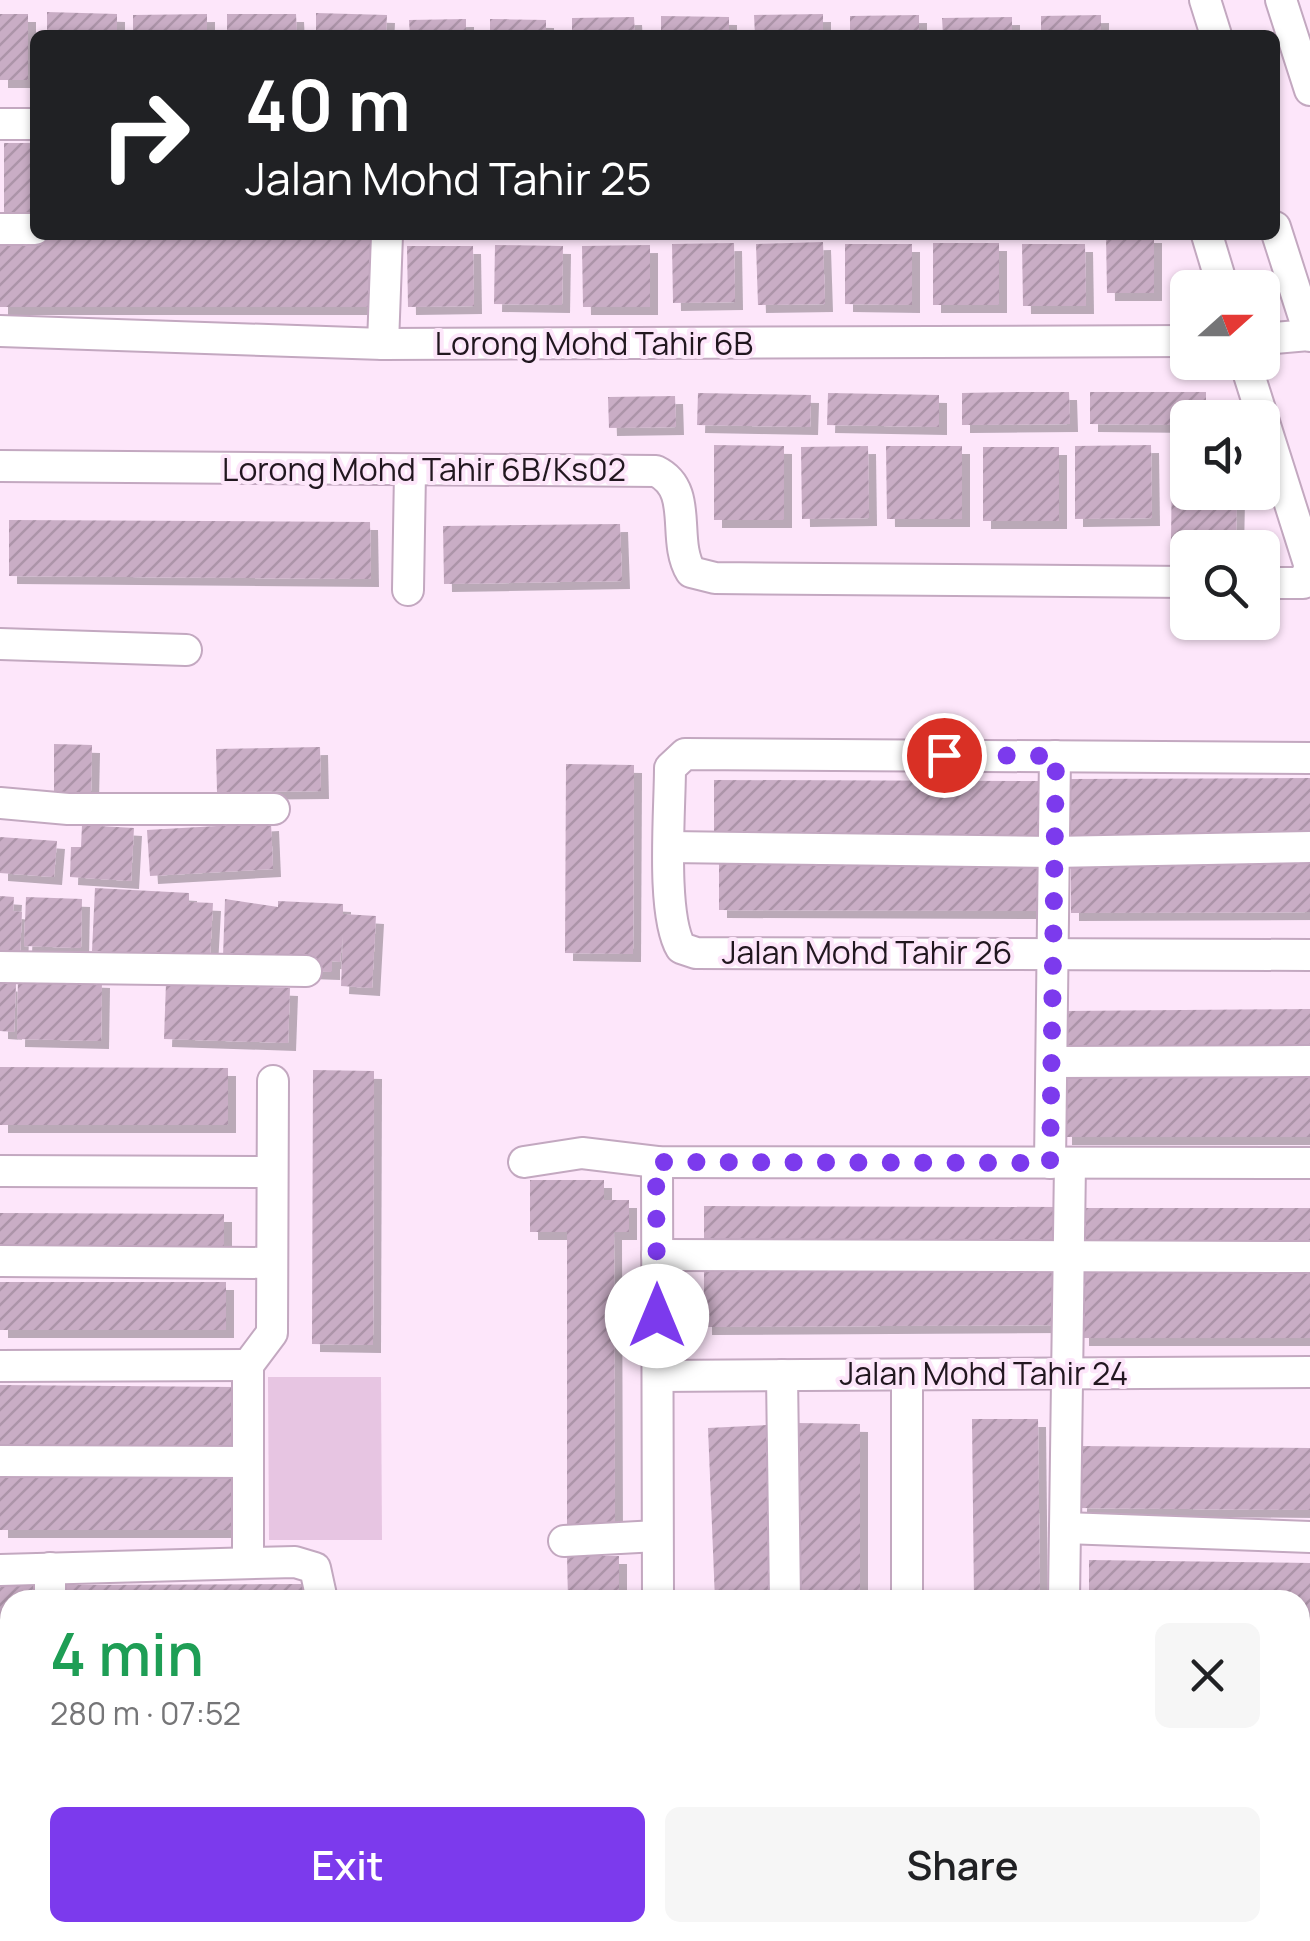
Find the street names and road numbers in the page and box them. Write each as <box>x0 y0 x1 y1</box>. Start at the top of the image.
street label: Lorong Mohd Tahir 6B <box>435 321 753 365</box>
street label: Lorong Mohd Tahir 6B/Ks02 <box>222 447 626 491</box>
street label: Jalan Mohd Tahir 26 <box>722 930 1012 974</box>
street label: Jalan Mohd Tahir 24 <box>840 1351 1128 1395</box>

